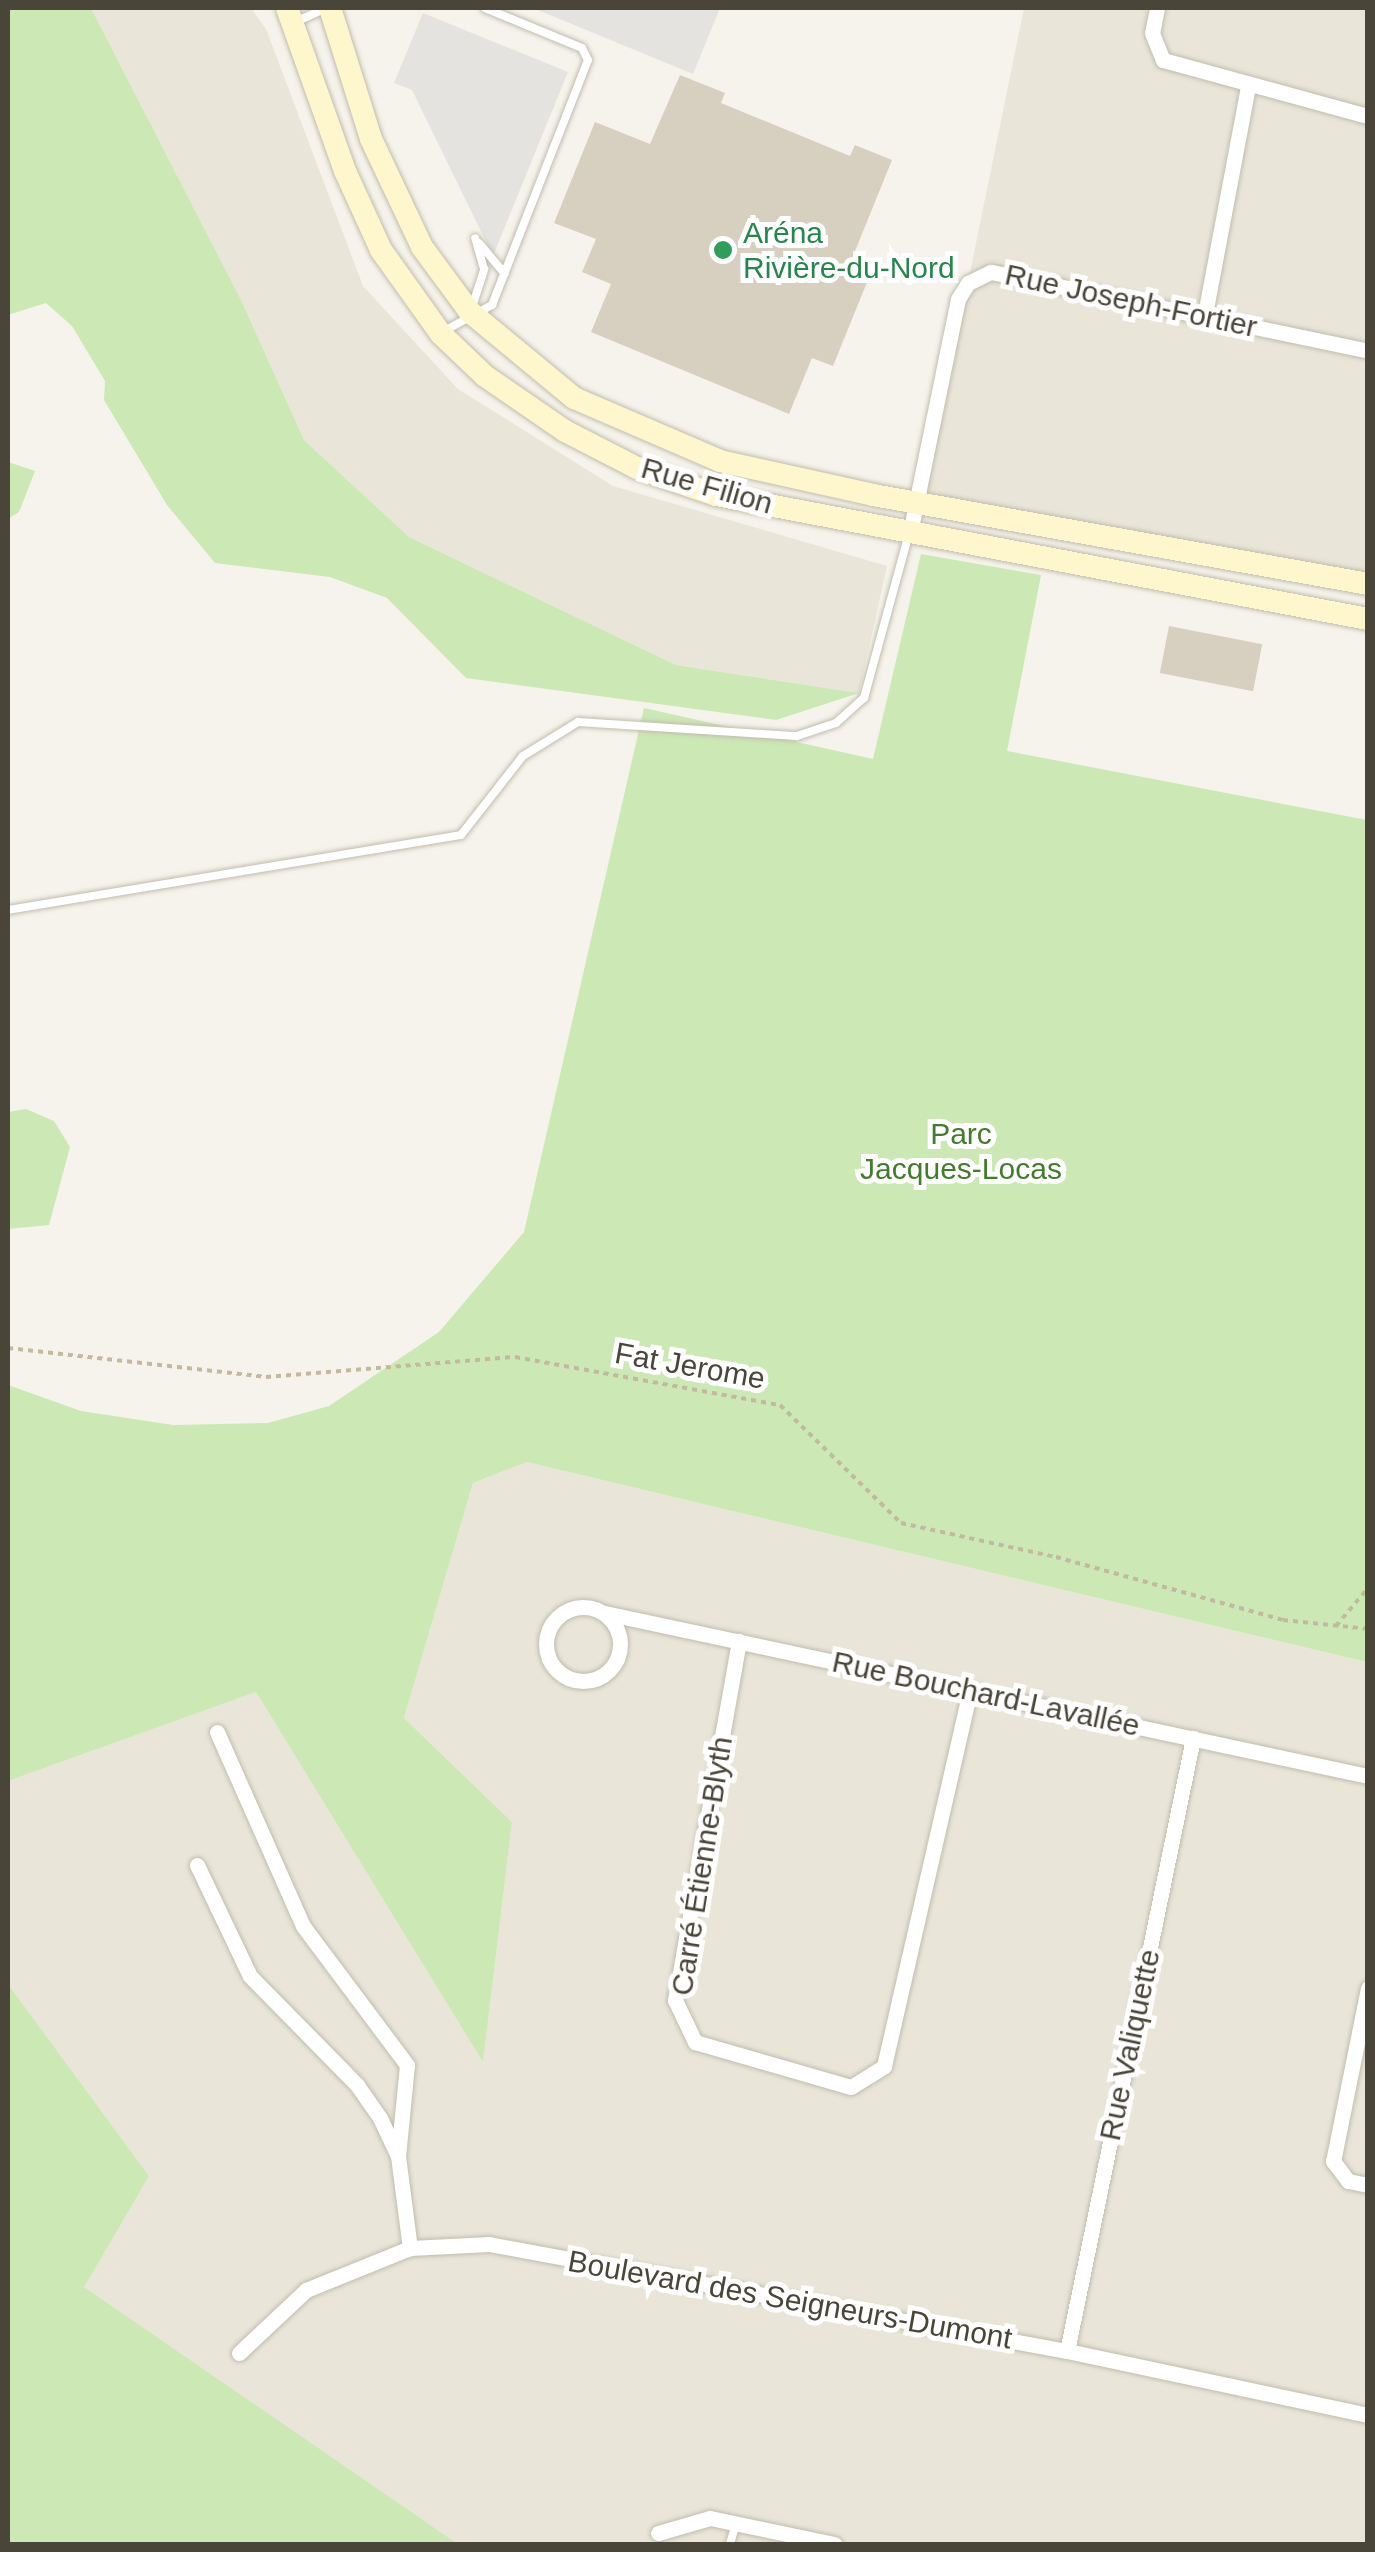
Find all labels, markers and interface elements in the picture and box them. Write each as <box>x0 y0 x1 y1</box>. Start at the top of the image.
place label: Aréna Rivière-du-Nord <box>743 215 955 286</box>
marker: Aréna Rivière-du-Nord <box>712 239 734 261</box>
street label: Rue Joseph-Fortier <box>1002 257 1260 345</box>
street label: Rue Filion <box>637 450 777 522</box>
park label: Parc Jacques-Locas <box>860 1116 1062 1186</box>
street label: Fat Jerome <box>612 1335 768 1397</box>
street label: Rue Bouchard-Lavallée <box>829 1644 1143 1744</box>
street label: Carré Étienne-Blyth <box>664 1734 740 1998</box>
street label: Rue Valiquette <box>1092 1946 1168 2144</box>
street label: Boulevard des Seigneurs-Dumont <box>565 2243 1015 2357</box>

